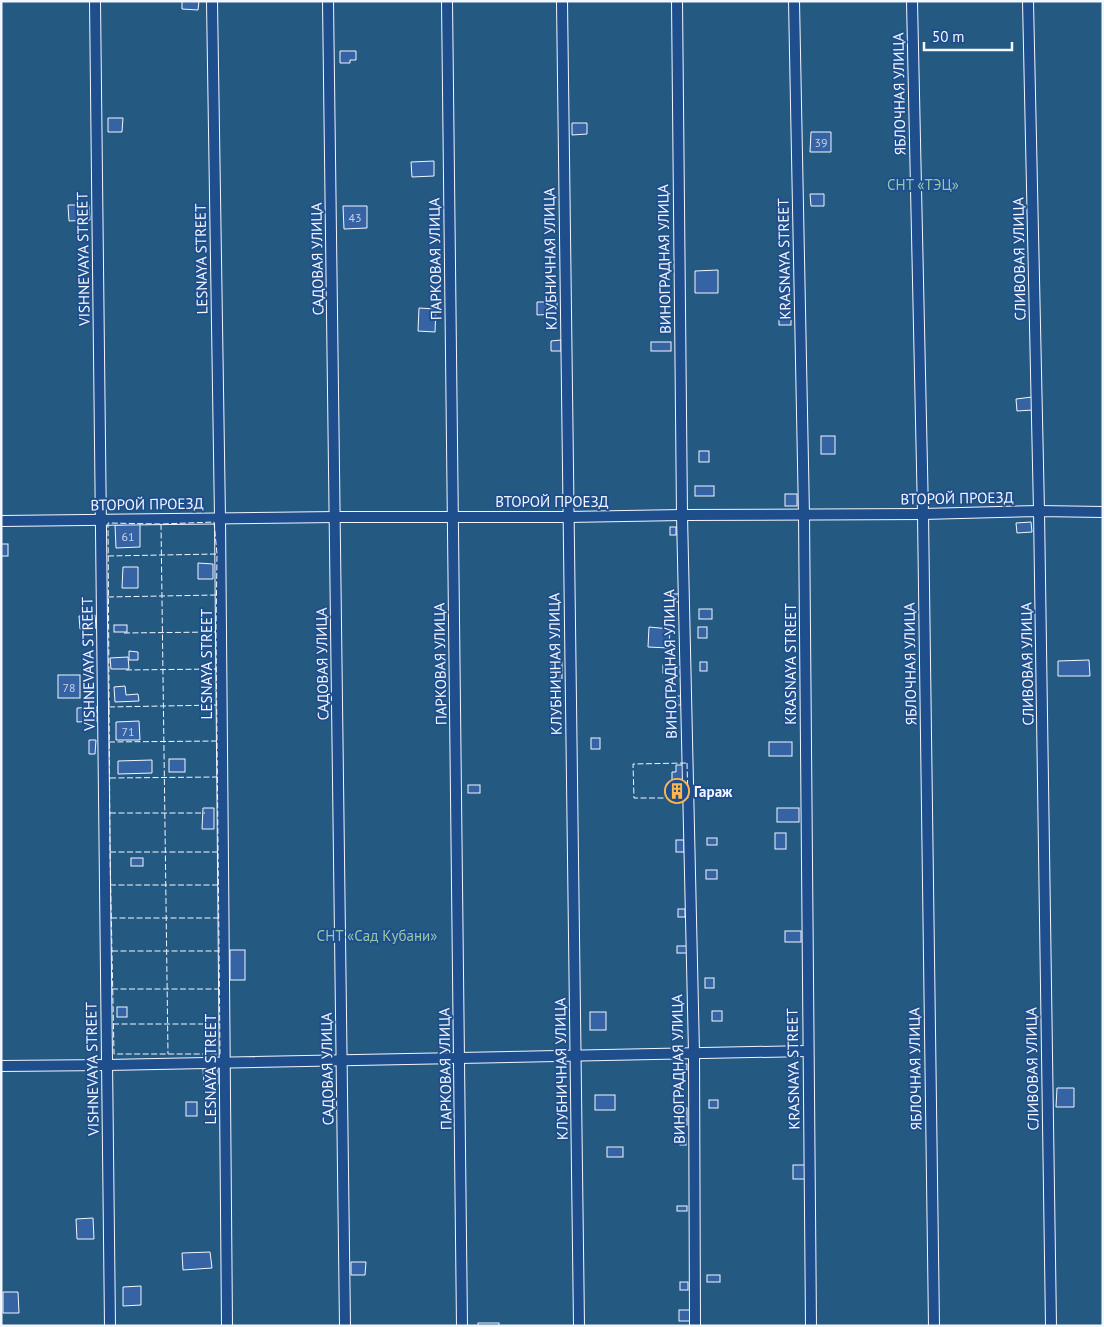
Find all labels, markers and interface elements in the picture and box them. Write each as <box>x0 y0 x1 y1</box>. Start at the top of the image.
scale bar <box>924 20 1012 52</box>
text: 50 m <box>932 27 965 46</box>
street label: ЯБЛОЧНАЯ УЛИЦА <box>888 32 910 156</box>
house number: 39 <box>814 135 828 150</box>
park label: СНТ «ТЭЦ» <box>887 175 959 194</box>
street label: ВИНОГРАДНАЯ УЛИЦА <box>653 184 675 334</box>
street label: КЛУБНИЧНАЯ УЛИЦА <box>539 187 561 330</box>
street label: VISHNEVAYA STREET <box>72 191 94 327</box>
street label: ПАРКОВАЯ УЛИЦА <box>424 197 446 320</box>
street label: KRASNAYA STREET <box>773 197 795 320</box>
street label: СЛИВОВАЯ УЛИЦА <box>1008 197 1030 321</box>
street label: САДОВАЯ УЛИЦА <box>307 202 327 316</box>
street label: LESNAYA STREET <box>191 203 211 315</box>
house number: 43 <box>348 210 362 225</box>
street label: ВТОРОЙ ПРОЕЗД <box>900 488 1014 508</box>
street label: ВТОРОЙ ПРОЕЗД <box>495 492 609 511</box>
street label: ВТОРОЙ ПРОЕЗД <box>90 494 204 514</box>
house number: 61 <box>121 529 135 544</box>
street label: ВИНОГРАДНАЯ УЛИЦА <box>659 589 681 739</box>
street label: КЛУБНИЧНАЯ УЛИЦА <box>544 592 566 735</box>
street label: VISHNEVAYA STREET <box>77 596 99 732</box>
street label: ПАРКОВАЯ УЛИЦА <box>429 602 451 725</box>
street label: ЯБЛОЧНАЯ УЛИЦА <box>899 602 921 726</box>
street label: СЛИВОВАЯ УЛИЦА <box>1016 602 1038 726</box>
street label: KRASNAYA STREET <box>781 603 800 725</box>
street label: САДОВАЯ УЛИЦА <box>312 607 332 721</box>
street label: LESNAYA STREET <box>197 608 216 719</box>
house number: 78 <box>62 680 76 695</box>
house number: 71 <box>121 724 135 739</box>
building icon: Гараж <box>664 778 690 804</box>
place label: Гараж <box>694 782 733 801</box>
park label: СНТ «Сад Кубани» <box>317 926 437 945</box>
street label: ВИНОГРАДНАЯ УЛИЦА <box>667 994 689 1144</box>
street label: КЛУБНИЧНАЯ УЛИЦА <box>550 997 572 1140</box>
street label: VISHNEVAYA STREET <box>81 1001 103 1137</box>
street label: ПАРКОВАЯ УЛИЦА <box>434 1007 456 1130</box>
street label: KRASNAYA STREET <box>782 1007 804 1130</box>
street label: ЯБЛОЧНАЯ УЛИЦА <box>904 1007 926 1131</box>
street label: СЛИВОВАЯ УЛИЦА <box>1021 1007 1043 1131</box>
street label: САДОВАЯ УЛИЦА <box>317 1012 337 1126</box>
street label: LESNAYA STREET <box>201 1013 220 1124</box>

